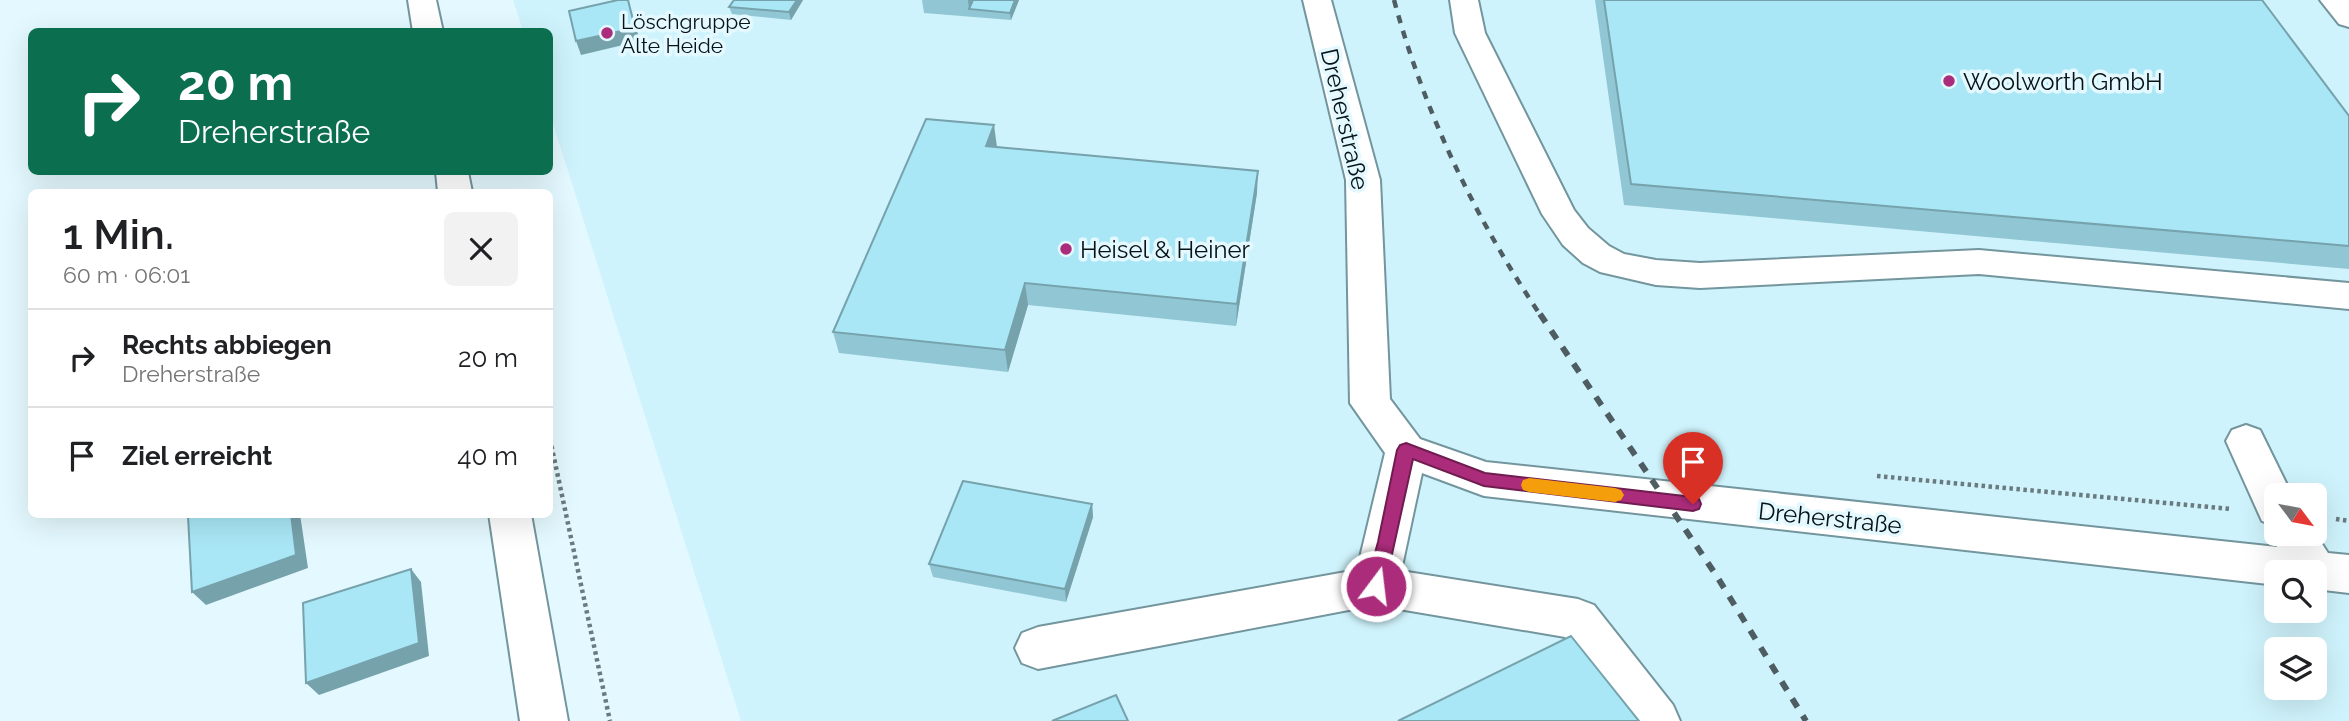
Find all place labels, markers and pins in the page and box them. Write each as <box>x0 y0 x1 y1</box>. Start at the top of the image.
place label: Löschgruppe Alte Heide <box>621 9 750 58</box>
marker: Löschgruppe Alte Heide <box>599 25 615 41</box>
place label: Woolworth GmbH <box>1963 67 2163 96</box>
marker: Woolworth GmbH <box>1941 73 1957 89</box>
place label: Heisel & Heiner <box>1080 235 1250 264</box>
marker: Heisel & Heiner <box>1058 241 1074 257</box>
pin <box>1663 432 1723 504</box>

